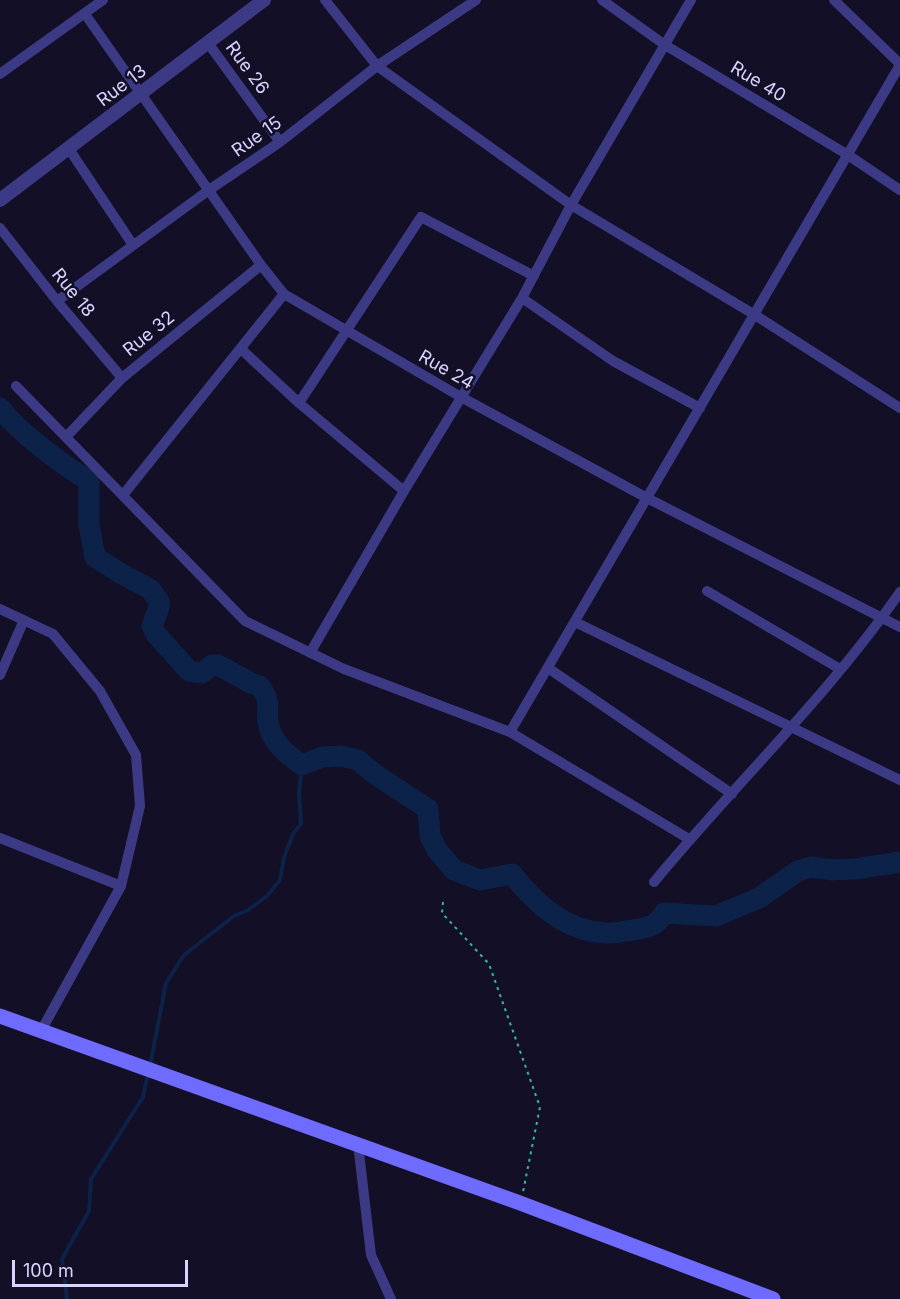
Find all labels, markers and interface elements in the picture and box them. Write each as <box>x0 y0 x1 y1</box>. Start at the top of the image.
street label: Rue 26 <box>221 37 273 99</box>
street label: Rue 40 <box>726 57 790 107</box>
street label: Rue 13 <box>93 60 151 112</box>
street label: Rue 15 <box>228 112 286 162</box>
street label: Rue 18 <box>47 264 99 322</box>
street label: Rue 32 <box>119 307 179 361</box>
street label: Rue 24 <box>415 346 477 394</box>
scale bar <box>15 1248 190 1286</box>
text: 100 m <box>23 1260 74 1281</box>

